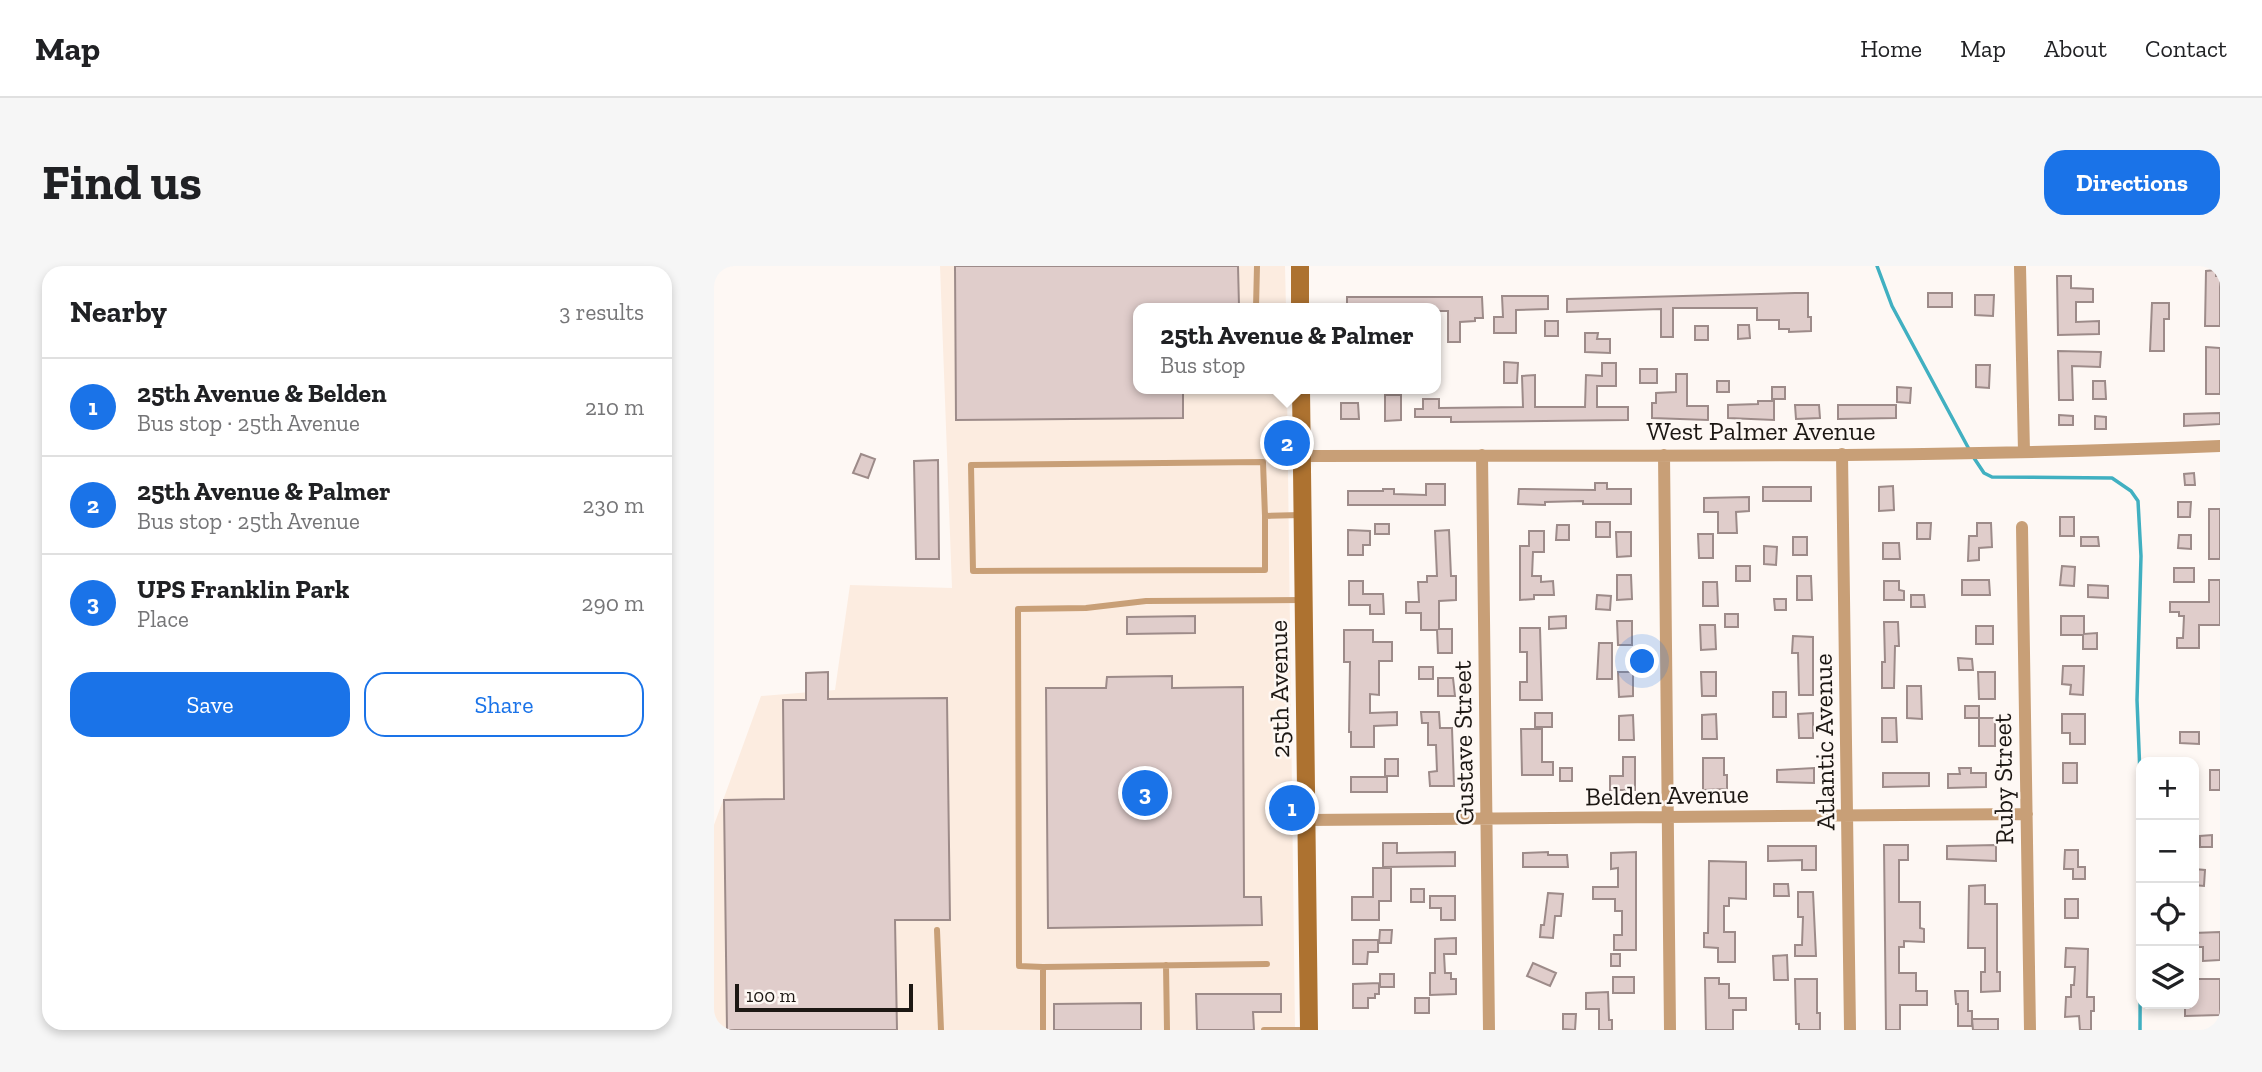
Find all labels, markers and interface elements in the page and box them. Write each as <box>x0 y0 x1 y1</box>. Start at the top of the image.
text: Map <box>35 29 100 68</box>
text: Home <box>1860 34 1922 63</box>
text: Map <box>1960 34 2006 63</box>
text: About <box>2044 34 2107 63</box>
text: Contact <box>2145 34 2227 63</box>
button: Directions <box>2044 150 2220 215</box>
text: Find us <box>42 153 202 212</box>
text: Nearby <box>70 294 167 330</box>
text: 3 results <box>559 298 644 326</box>
popup <box>1133 303 1441 394</box>
text: 25th Avenue & Palmer <box>1160 319 1414 351</box>
text: Bus stop <box>1160 351 1245 379</box>
text: 25th Avenue & Belden <box>137 377 387 409</box>
text: 1 <box>88 393 98 421</box>
text: 210 m <box>585 393 644 421</box>
text: Bus stop · 25th Avenue <box>137 409 360 437</box>
street label: West Palmer Avenue <box>1646 415 1876 447</box>
pin: 2 <box>1264 417 1310 469</box>
text: 25th Avenue & Palmer <box>137 475 390 507</box>
text: 2 <box>87 491 99 519</box>
text: 230 m <box>583 491 644 519</box>
text: Bus stop · 25th Avenue <box>137 507 360 535</box>
text: UPS Franklin Park <box>137 573 349 605</box>
text: 3 <box>87 589 99 617</box>
text: 290 m <box>582 589 644 617</box>
text: Place <box>137 605 189 633</box>
street label: 25th Avenue <box>1262 620 1296 758</box>
your location <box>1625 644 1659 678</box>
street label: Atlantic Avenue <box>1806 653 1842 831</box>
street label: Gustave Street <box>1446 660 1480 826</box>
button: Save <box>70 672 350 737</box>
button: Share <box>364 672 644 737</box>
street label: Ruby Street <box>1986 713 2020 845</box>
map controls <box>2136 757 2199 1009</box>
button: + <box>2136 757 2199 820</box>
pin: 3 <box>1122 767 1168 819</box>
street label: Belden Avenue <box>1585 778 1749 812</box>
pin: 1 <box>1269 782 1315 834</box>
button: − <box>2136 820 2199 883</box>
button: locate <box>2136 883 2199 946</box>
button: layers <box>2136 946 2199 1009</box>
scale bar <box>735 981 914 1013</box>
text: 100 m <box>746 984 796 1007</box>

